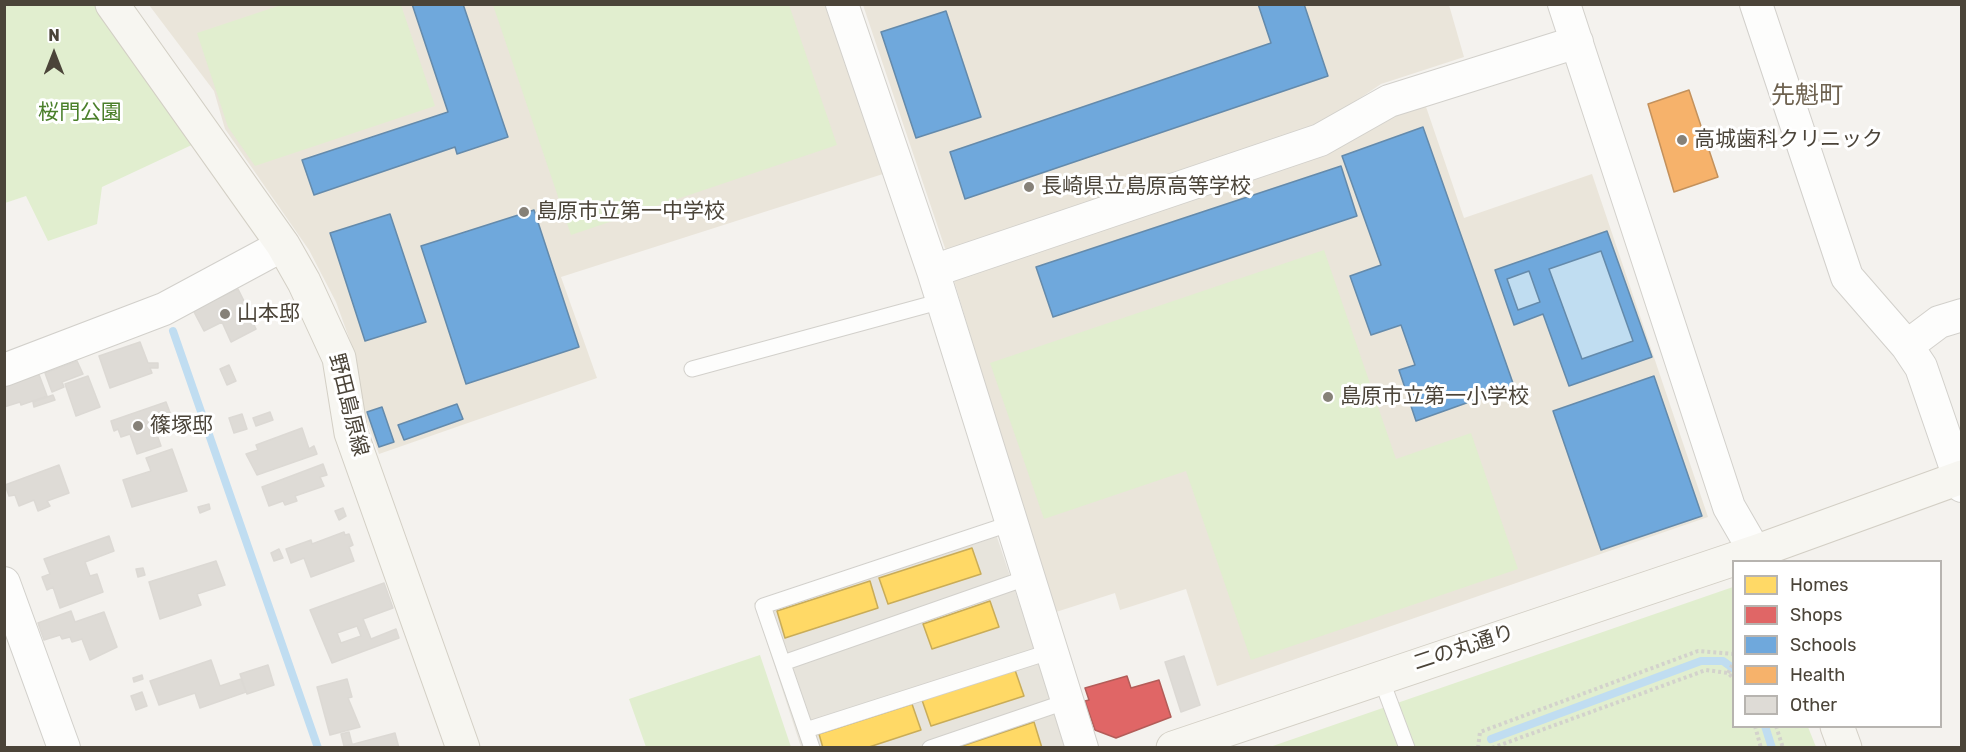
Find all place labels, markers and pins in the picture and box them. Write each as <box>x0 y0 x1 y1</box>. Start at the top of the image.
place label: 高城歯科クリニック <box>1694 127 1883 153</box>
marker: 高城歯科クリニック <box>1675 133 1689 147</box>
place label: 長崎県立島原高等学校 <box>1041 174 1251 200</box>
marker: 長崎県立島原高等学校 <box>1022 180 1036 194</box>
place label: 島原市立第一中学校 <box>536 199 725 225</box>
marker: 島原市立第一中学校 <box>517 205 531 219</box>
place label: 山本邸 <box>237 301 300 327</box>
marker: 山本邸 <box>218 307 232 321</box>
place label: 島原市立第一小学校 <box>1340 384 1529 410</box>
marker: 島原市立第一小学校 <box>1321 390 1335 404</box>
place label: 篠塚邸 <box>150 413 213 439</box>
marker: 篠塚邸 <box>131 419 145 433</box>

